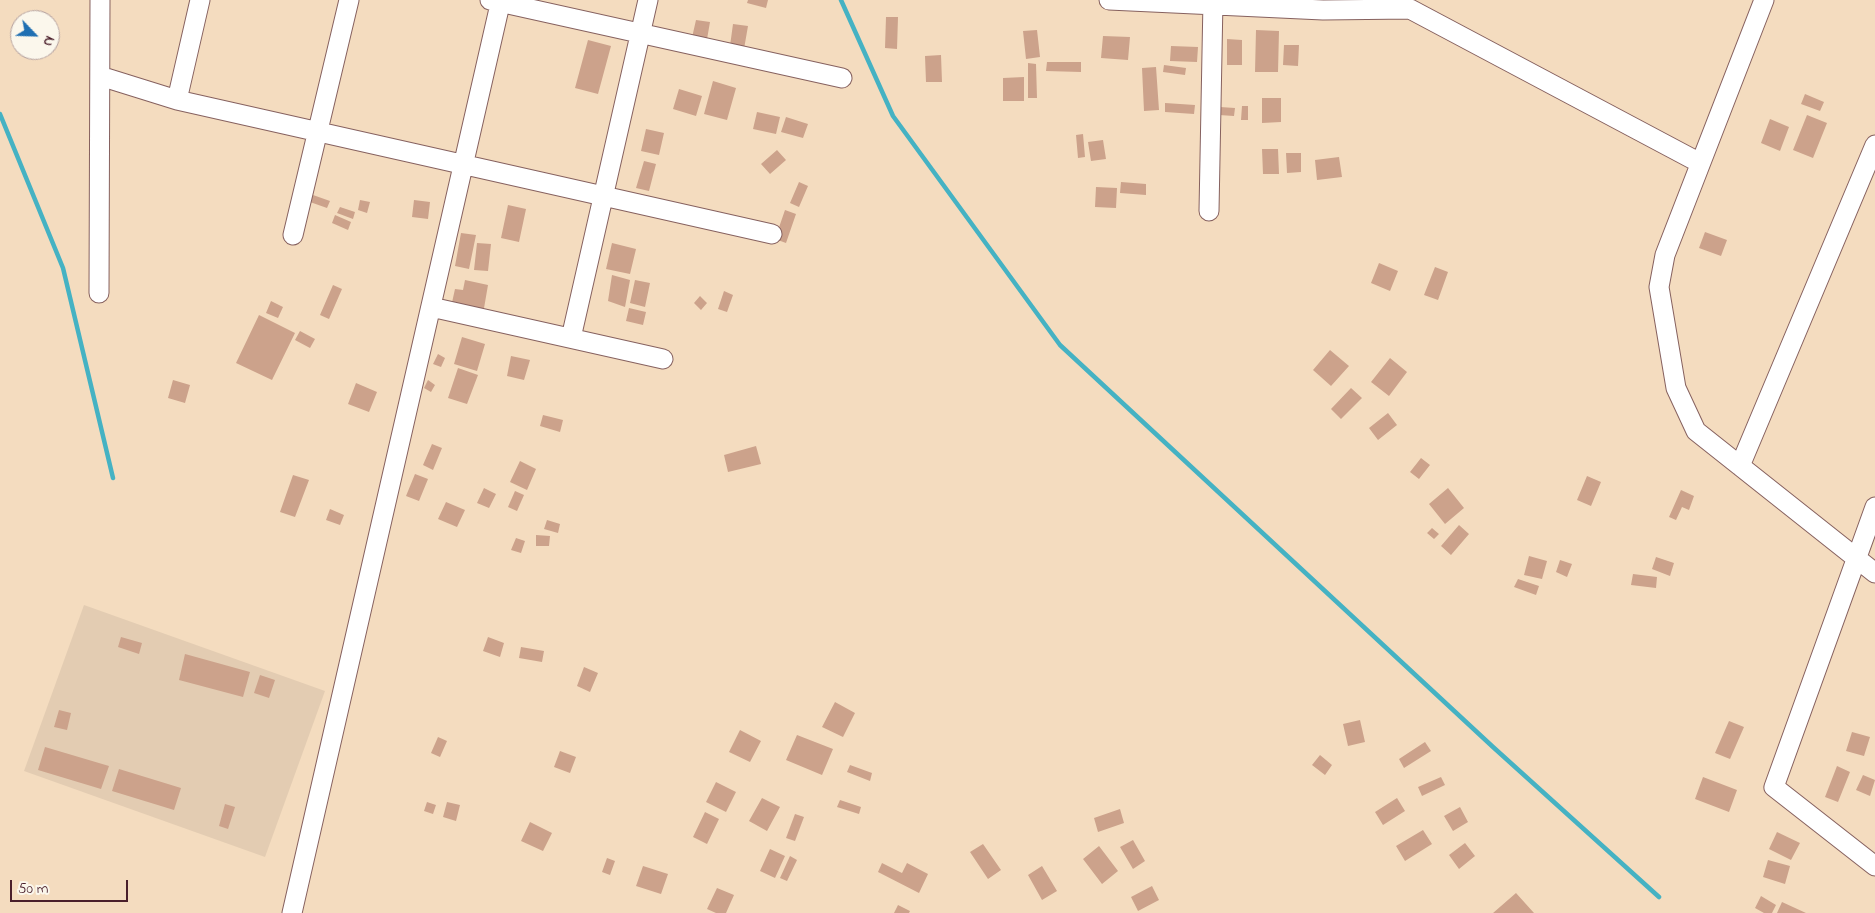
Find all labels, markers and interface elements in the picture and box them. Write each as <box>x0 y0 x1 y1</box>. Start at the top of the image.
north arrow <box>10 10 60 60</box>
text: N <box>37 32 60 49</box>
scale bar <box>12 870 130 902</box>
text: 50 m <box>18 878 48 900</box>

